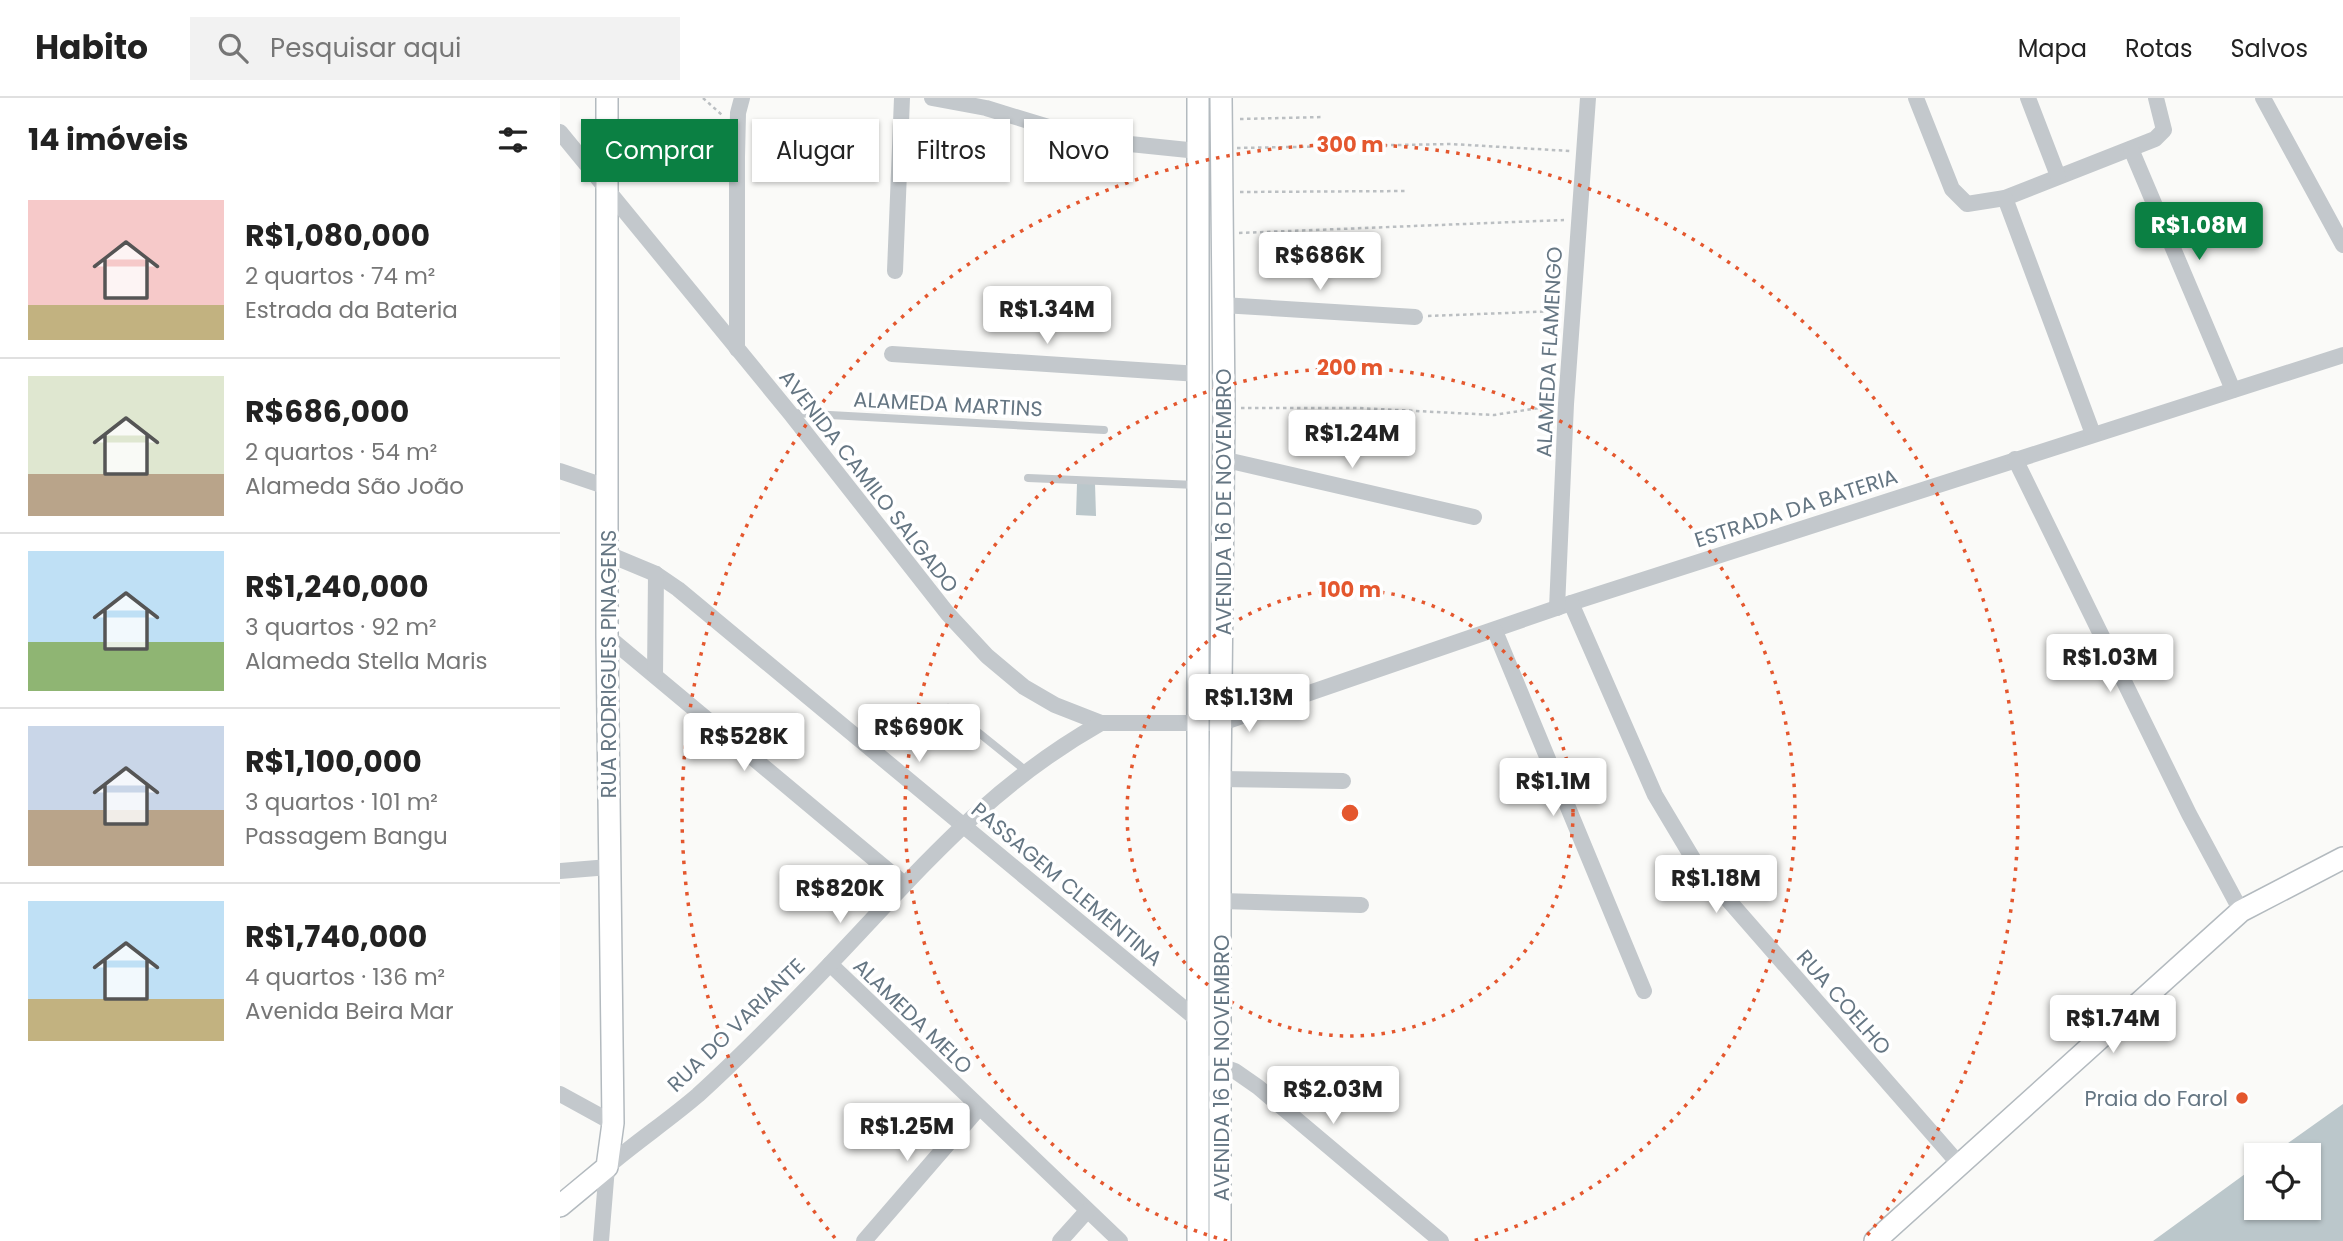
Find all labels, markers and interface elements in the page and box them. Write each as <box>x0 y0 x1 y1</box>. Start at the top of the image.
search box <box>190 17 680 80</box>
text: Habito <box>35 24 148 71</box>
icon: search <box>214 29 252 67</box>
text: Pesquisar aqui <box>270 30 461 66</box>
text: Mapa <box>2018 32 2087 65</box>
text: Rotas <box>2125 32 2192 65</box>
text: Salvos <box>2230 32 2308 65</box>
text: 14 imóveis <box>28 118 189 161</box>
chip: Comprar <box>581 119 738 182</box>
chip: Alugar <box>752 119 879 182</box>
chip: Filtros <box>893 119 1010 182</box>
chip: Novo <box>1024 119 1133 182</box>
icon: filters <box>494 121 532 159</box>
text: 300 m <box>1317 130 1383 159</box>
pin: R$1.08M <box>2134 202 2264 262</box>
text: R$1.08M <box>2151 209 2247 241</box>
text: R$1,080,000 <box>245 214 430 257</box>
icon: home <box>84 228 168 312</box>
pin: R$686K <box>1263 232 1377 292</box>
text: R$686K <box>1275 239 1365 271</box>
street label: ALAMEDA FLAMENGO <box>1529 246 1569 458</box>
text: 2 quartos · 74 m² <box>245 260 435 292</box>
pin: R$1.34M <box>982 286 1112 346</box>
text: R$1.34M <box>999 293 1095 325</box>
text: Estrada da Bateria <box>245 294 458 326</box>
text: 200 m <box>1317 353 1383 382</box>
street label: AVENIDA CAMILO SALGADO <box>773 363 965 599</box>
street label: AVENIDA 16 DE NOVEMBRO <box>1209 368 1238 636</box>
street label: ALAMEDA MARTINS <box>853 385 1043 423</box>
text: R$686,000 <box>245 390 409 433</box>
icon: home <box>84 404 168 488</box>
pin: R$1.24M <box>1287 410 1417 470</box>
text: R$1.24M <box>1304 417 1400 449</box>
text: 2 quartos · 54 m² <box>245 436 437 468</box>
street label: ESTRADA DA BATERIA <box>1691 461 1901 555</box>
text: Alameda São João <box>245 470 464 502</box>
street label: RUA RODRIGUES PINAGENS <box>594 530 623 798</box>
text: R$1,240,000 <box>245 565 428 608</box>
text: 100 m <box>1319 575 1381 604</box>
icon: home <box>84 579 168 663</box>
text: 3 quartos · 92 m² <box>245 611 436 643</box>
pin: R$1.03M <box>2045 634 2175 694</box>
text: R$1.03M <box>2062 641 2158 673</box>
text: Alameda Stella Maris <box>245 645 488 677</box>
pin: R$1.13M <box>1184 674 1314 734</box>
text: R$1.13M <box>1205 681 1293 713</box>
pin: R$690K <box>862 704 976 764</box>
text: R$690K <box>874 711 964 743</box>
pin: R$528K <box>687 714 801 773</box>
text: R$528K <box>699 720 789 752</box>
text: R$1,100,000 <box>245 740 422 783</box>
icon: home <box>84 754 168 838</box>
pin: R$1.1M <box>1496 758 1610 818</box>
text: R$1.1M <box>1515 765 1591 797</box>
text: 3 quartos · 101 m² <box>245 786 438 818</box>
street label: PASSAGEM CLEMENTINA <box>965 795 1169 973</box>
centre of rings <box>1338 801 1362 825</box>
text: Passagem Bangu <box>245 820 448 852</box>
pin: R$1.18M <box>1651 856 1781 915</box>
text: R$1.18M <box>1671 862 1761 894</box>
pin: R$820K <box>783 866 897 925</box>
text: R$820K <box>795 872 885 904</box>
text: R$1,740,000 <box>245 915 427 958</box>
icon: home <box>84 929 168 1013</box>
street label: AVENIDA 16 DE NOVEMBRO <box>1207 934 1236 1202</box>
street label: RUA COELHO <box>1790 943 1898 1061</box>
street label: RUA DO VARIANTE <box>661 952 811 1098</box>
street label: ALAMEDA MELO <box>847 952 979 1080</box>
text: 4 quartos · 136 m² <box>245 961 445 993</box>
text: Avenida Beira Mar <box>245 995 454 1027</box>
pin: R$1.74M <box>2048 996 2178 1055</box>
text: R$1.74M <box>2066 1002 2160 1034</box>
pin: R$2.03M <box>1268 1066 1398 1126</box>
text: R$2.03M <box>1283 1073 1383 1105</box>
place label: Praia do Farol <box>2084 1084 2228 1113</box>
marker: Praia do Farol <box>2234 1090 2250 1106</box>
pin: R$1.25M <box>842 1104 972 1163</box>
text: R$1.25M <box>860 1110 954 1142</box>
map controls <box>2244 1143 2321 1220</box>
button: locate <box>2244 1143 2321 1220</box>

